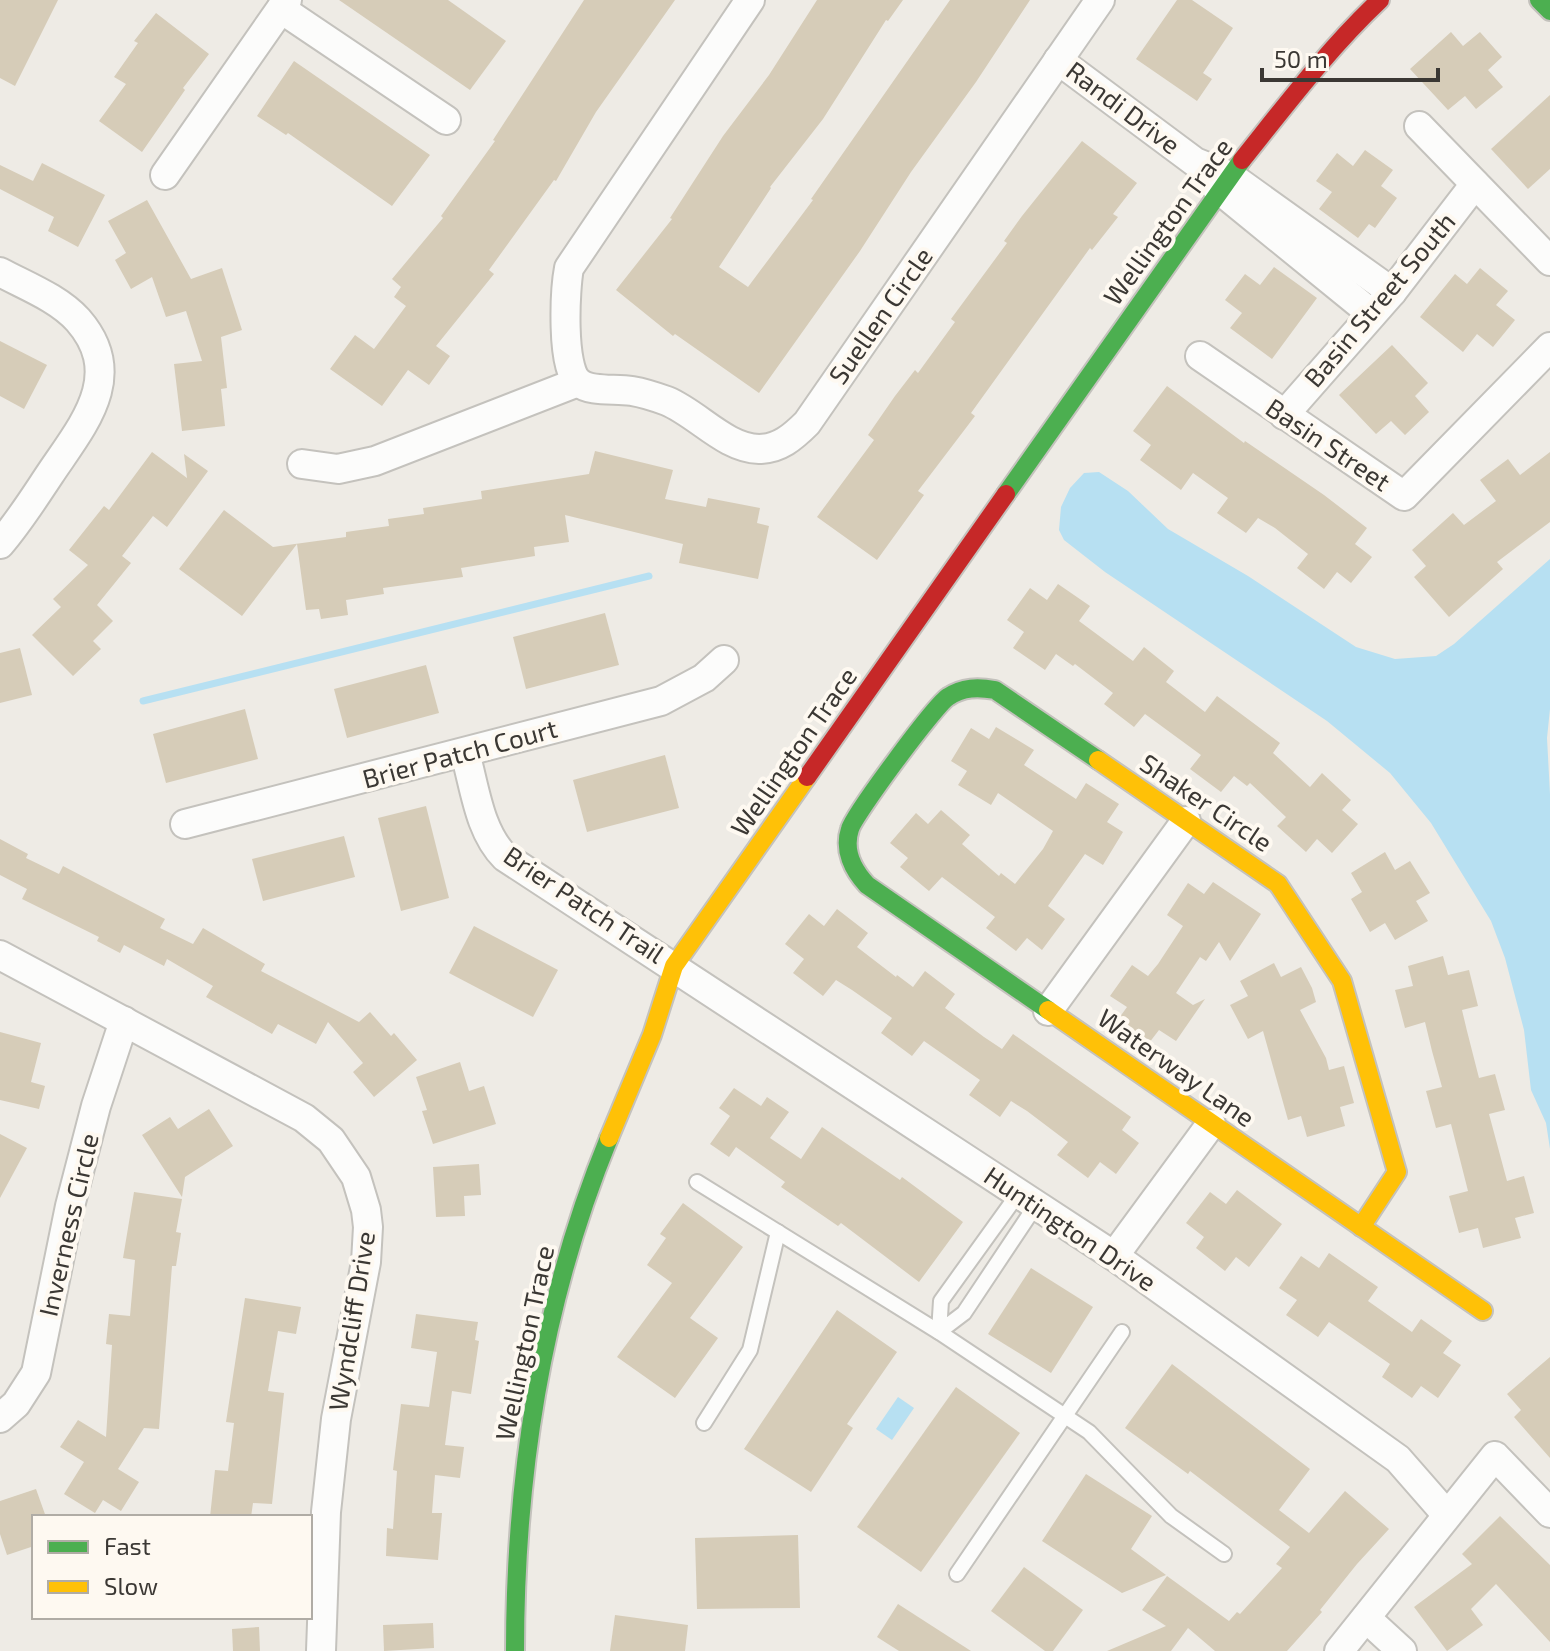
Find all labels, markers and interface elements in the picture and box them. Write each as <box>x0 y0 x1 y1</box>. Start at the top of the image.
scale bar <box>1262 32 1438 82</box>
text: 50 m <box>1274 44 1328 73</box>
street label: Randi Drive <box>1061 54 1187 160</box>
street label: Wellington Trace <box>1096 132 1238 311</box>
street label: Basin Street South <box>1297 205 1461 393</box>
street label: Suellen Circle <box>821 241 938 389</box>
street label: Basin Street <box>1261 391 1397 497</box>
street label: Wellington Trace <box>723 661 862 841</box>
street label: Brier Patch Court <box>359 712 560 793</box>
street label: Shaker Circle <box>1135 746 1279 857</box>
street label: Brier Patch Trail <box>499 839 671 969</box>
street label: Waterway Lane <box>1093 1001 1261 1132</box>
street label: Inverness Circle <box>31 1130 104 1319</box>
street label: Huntington Drive <box>979 1159 1163 1297</box>
street label: Wyndcliff Drive <box>321 1229 380 1413</box>
street label: Wellington Trace <box>488 1242 559 1443</box>
legend <box>32 1515 312 1619</box>
text: Fast <box>104 1531 151 1560</box>
text: Slow <box>104 1571 158 1600</box>

